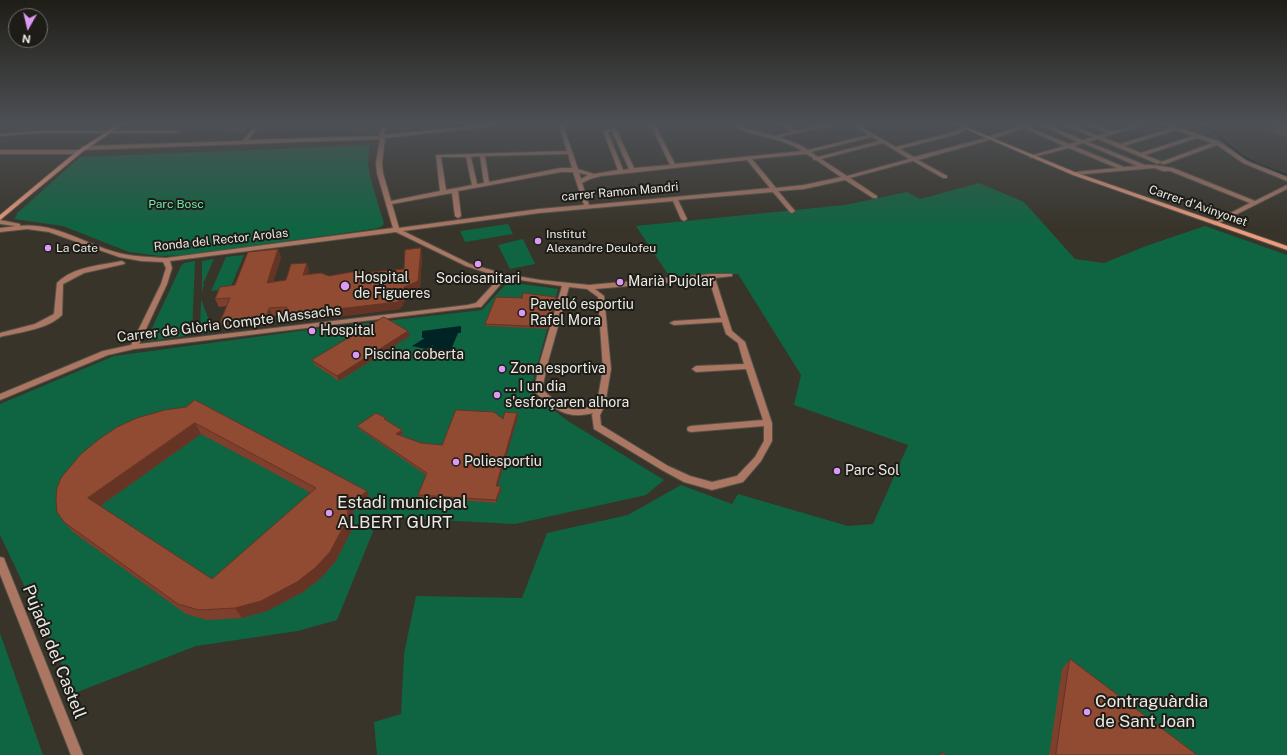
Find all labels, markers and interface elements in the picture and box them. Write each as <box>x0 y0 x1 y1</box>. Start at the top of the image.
north arrow <box>8 8 48 48</box>
text: N <box>21 32 32 45</box>
street label: carrer Ramon Mandri <box>561 180 679 204</box>
street label: Carrer d'Avinyonet <box>1147 182 1249 230</box>
park label: Parc Bosc <box>148 197 204 211</box>
street label: Ronda del Rector Arolas <box>153 226 289 254</box>
place label: Institut Alexandre Deulofeu <box>546 227 656 255</box>
marker: Institut Alexandre Deulofeu <box>533 236 543 246</box>
place label: La Cate <box>56 241 98 255</box>
marker: La Cate <box>43 243 53 253</box>
marker: Sociosanitari <box>473 259 483 269</box>
place label: Hospital de Figueres <box>354 270 430 302</box>
place label: Sociosanitari <box>436 271 520 287</box>
place label: Marià Pujolar <box>628 274 714 290</box>
marker: Marià Pujolar <box>615 277 625 287</box>
marker: Hospital de Figueres <box>339 280 351 292</box>
place label: Pavelló esportiu Rafel Mora <box>530 297 634 330</box>
street label: Carrer de Glòria Compte Massachs <box>116 302 342 346</box>
marker: Pavelló esportiu Rafel Mora <box>517 308 527 318</box>
place label: Hospital <box>320 323 375 339</box>
marker: Hospital <box>307 326 317 336</box>
place label: Piscina coberta <box>364 347 464 363</box>
marker: Piscina coberta <box>351 350 361 360</box>
place label: Zona esportiva <box>510 361 606 377</box>
marker: Zona esportiva <box>497 364 507 374</box>
place label: ... I un dia s'esforçaren alhora <box>505 379 629 412</box>
marker: ... I un dia s'esforçaren alhora <box>492 390 502 400</box>
place label: Poliesportiu <box>464 454 542 470</box>
marker: Poliesportiu <box>451 457 461 467</box>
place label: Parc Sol <box>845 463 899 479</box>
marker: Parc Sol <box>832 466 842 476</box>
place label: Estadi municipal ALBERT GURT <box>337 493 467 533</box>
marker: Estadi municipal ALBERT GURT <box>324 508 334 518</box>
street label: Pujada del Castell <box>18 582 90 722</box>
place label: Contraguàrdia de Sant Joan <box>1095 692 1208 732</box>
marker: Contraguàrdia de Sant Joan <box>1082 707 1092 717</box>

